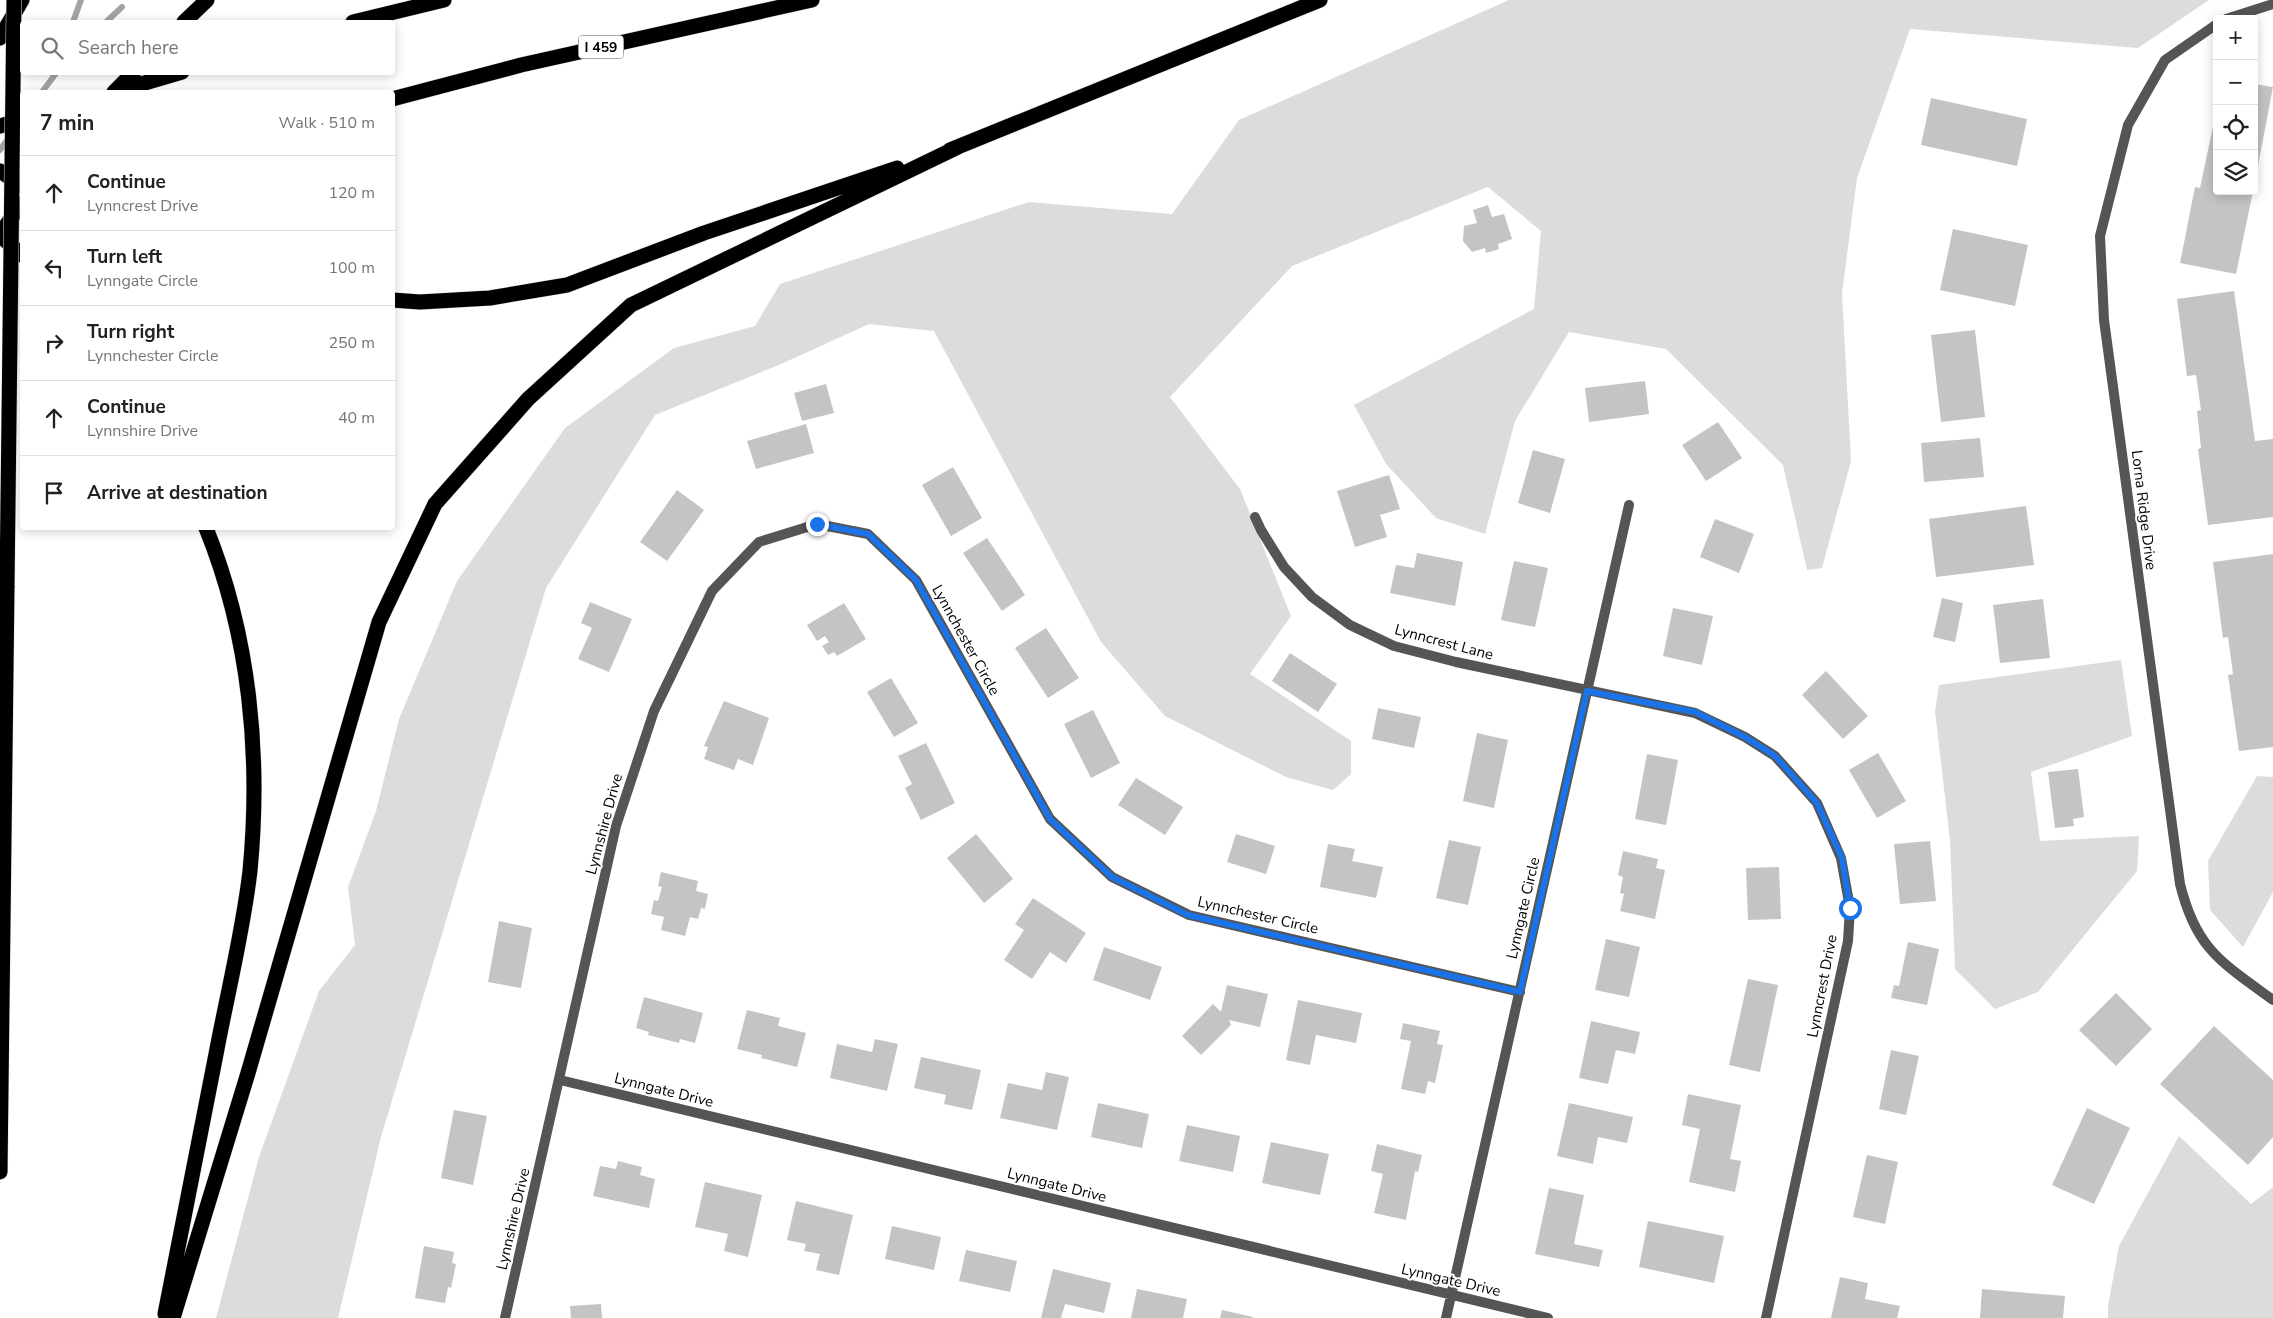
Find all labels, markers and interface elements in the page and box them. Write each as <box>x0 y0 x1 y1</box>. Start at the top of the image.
map controls <box>2213 15 2258 195</box>
button: + <box>2213 15 2258 60</box>
search box <box>20 20 395 75</box>
icon: search <box>38 34 66 62</box>
text: Search here <box>78 35 179 61</box>
road number: I 459 <box>578 36 624 58</box>
button: − <box>2213 60 2258 105</box>
button: locate <box>2213 105 2258 150</box>
text: 7 min <box>40 109 94 137</box>
text: Walk · 510 m <box>279 112 375 134</box>
button: layers <box>2213 150 2258 195</box>
text: Continue <box>87 169 166 195</box>
icon: ahead <box>40 179 68 207</box>
text: 120 m <box>328 182 375 204</box>
text: Lynncrest Drive <box>87 195 198 217</box>
text: Turn left <box>87 244 162 270</box>
icon: left <box>40 254 68 282</box>
text: 100 m <box>328 257 375 279</box>
text: Lynngate Circle <box>87 270 198 292</box>
text: Turn right <box>87 319 174 345</box>
icon: right <box>40 329 68 357</box>
text: 250 m <box>328 332 375 354</box>
text: Lynnchester Circle <box>87 345 219 367</box>
text: Continue <box>87 394 166 420</box>
icon: ahead <box>40 404 68 432</box>
text: 40 m <box>338 407 375 429</box>
text: Lynnshire Drive <box>87 420 198 442</box>
street label: Lorna Ridge Drive <box>2127 449 2161 571</box>
icon: arrive <box>40 479 68 507</box>
text: Arrive at destination <box>87 480 268 506</box>
route end <box>806 513 829 536</box>
street label: Lynnchester Circle <box>927 581 1005 699</box>
street label: Lynncrest Lane <box>1392 619 1496 665</box>
street label: Lynnshire Drive <box>581 771 627 877</box>
street label: Lynngate Circle <box>1502 855 1544 961</box>
street label: Lynnchester Circle <box>1196 891 1320 939</box>
route start <box>1839 897 1862 920</box>
street label: Lynncrest Drive <box>1802 933 1842 1039</box>
street label: Lynngate Drive <box>612 1068 716 1112</box>
street label: Lynngate Drive <box>1005 1163 1109 1207</box>
street label: Lynnshire Drive <box>492 1166 534 1272</box>
street label: Lynngate Drive <box>1399 1259 1503 1301</box>

